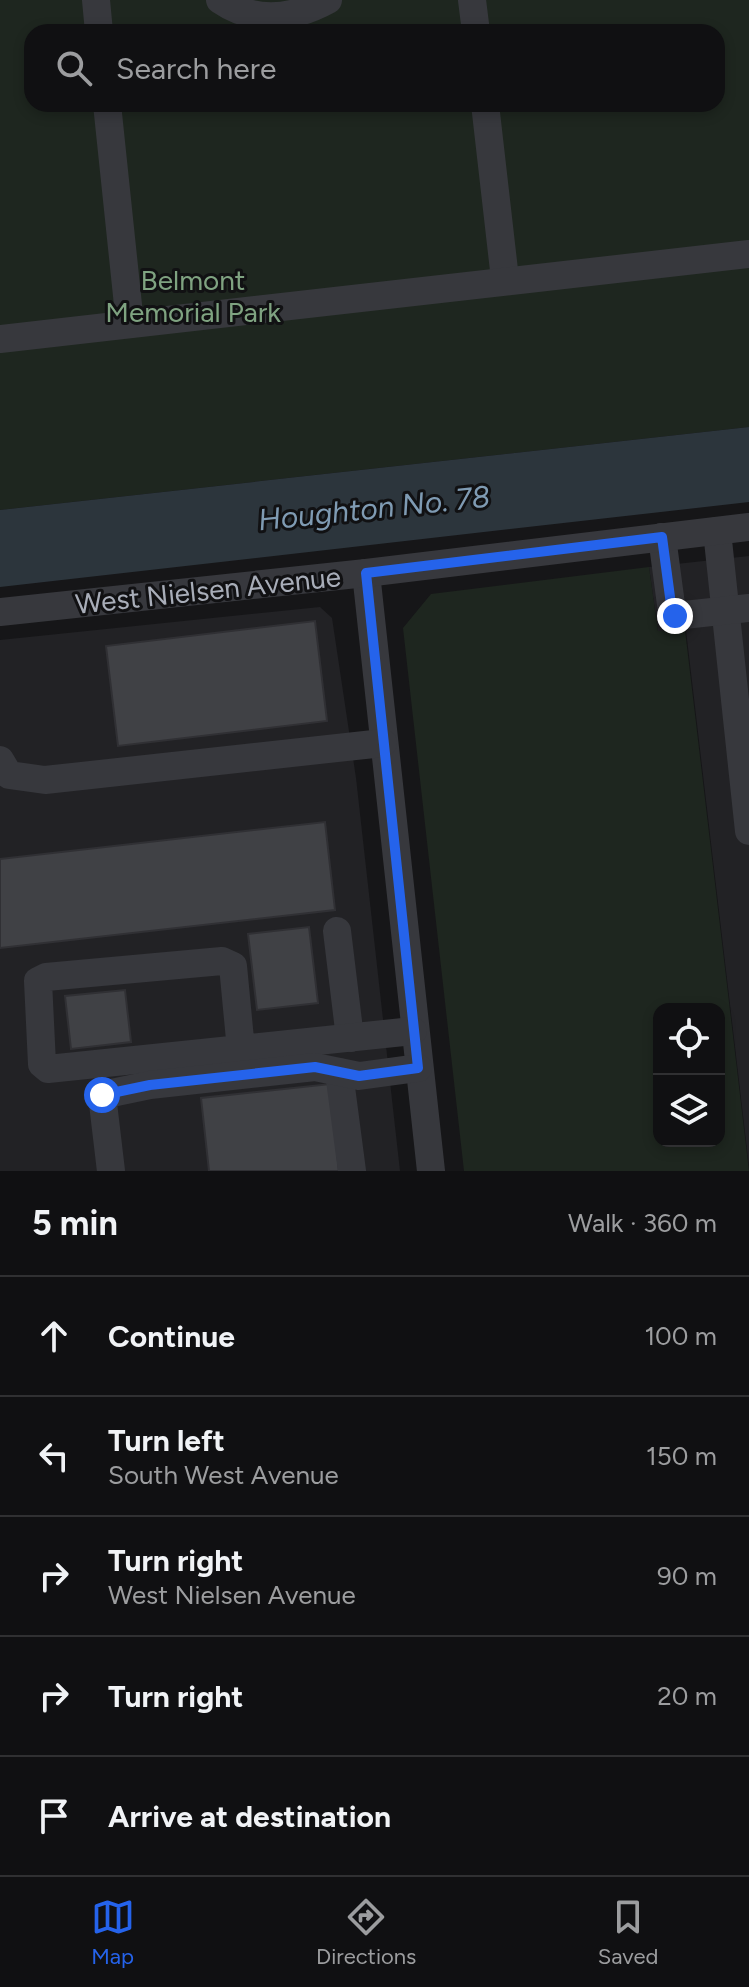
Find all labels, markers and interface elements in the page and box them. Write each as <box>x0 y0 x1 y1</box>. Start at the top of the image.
search box <box>24 24 725 112</box>
icon: search <box>52 46 96 90</box>
text: Search here <box>116 50 276 87</box>
park label: Belmont Memorial Park <box>105 263 281 329</box>
water label: Houghton No. 78 <box>256 477 492 539</box>
street label: West Nielsen Avenue <box>74 559 342 621</box>
route end <box>657 598 693 634</box>
map controls <box>653 1003 725 1147</box>
button: locate <box>653 1003 725 1075</box>
button: layers <box>653 1075 725 1147</box>
route start <box>84 1077 120 1113</box>
text: 5 min <box>32 1203 118 1244</box>
text: Walk · 360 m <box>568 1207 717 1239</box>
icon: ahead <box>32 1314 76 1358</box>
text: Continue <box>108 1318 235 1355</box>
text: 100 m <box>644 1320 717 1352</box>
text: Turn left <box>108 1422 225 1459</box>
icon: left <box>32 1434 76 1478</box>
text: 150 m <box>646 1440 717 1472</box>
text: South West Avenue <box>108 1459 339 1491</box>
text: Turn right <box>108 1542 243 1579</box>
icon: right <box>32 1554 76 1598</box>
text: 90 m <box>657 1560 717 1592</box>
text: West Nielsen Avenue <box>108 1579 356 1611</box>
icon: right <box>32 1674 76 1718</box>
text: Turn right <box>108 1678 243 1715</box>
text: 20 m <box>657 1680 717 1712</box>
icon: arrive <box>32 1794 76 1838</box>
text: Arrive at destination <box>108 1798 391 1835</box>
tab: Map <box>91 1895 135 1970</box>
tab: Directions <box>316 1895 416 1970</box>
tab: Saved <box>598 1895 658 1970</box>

